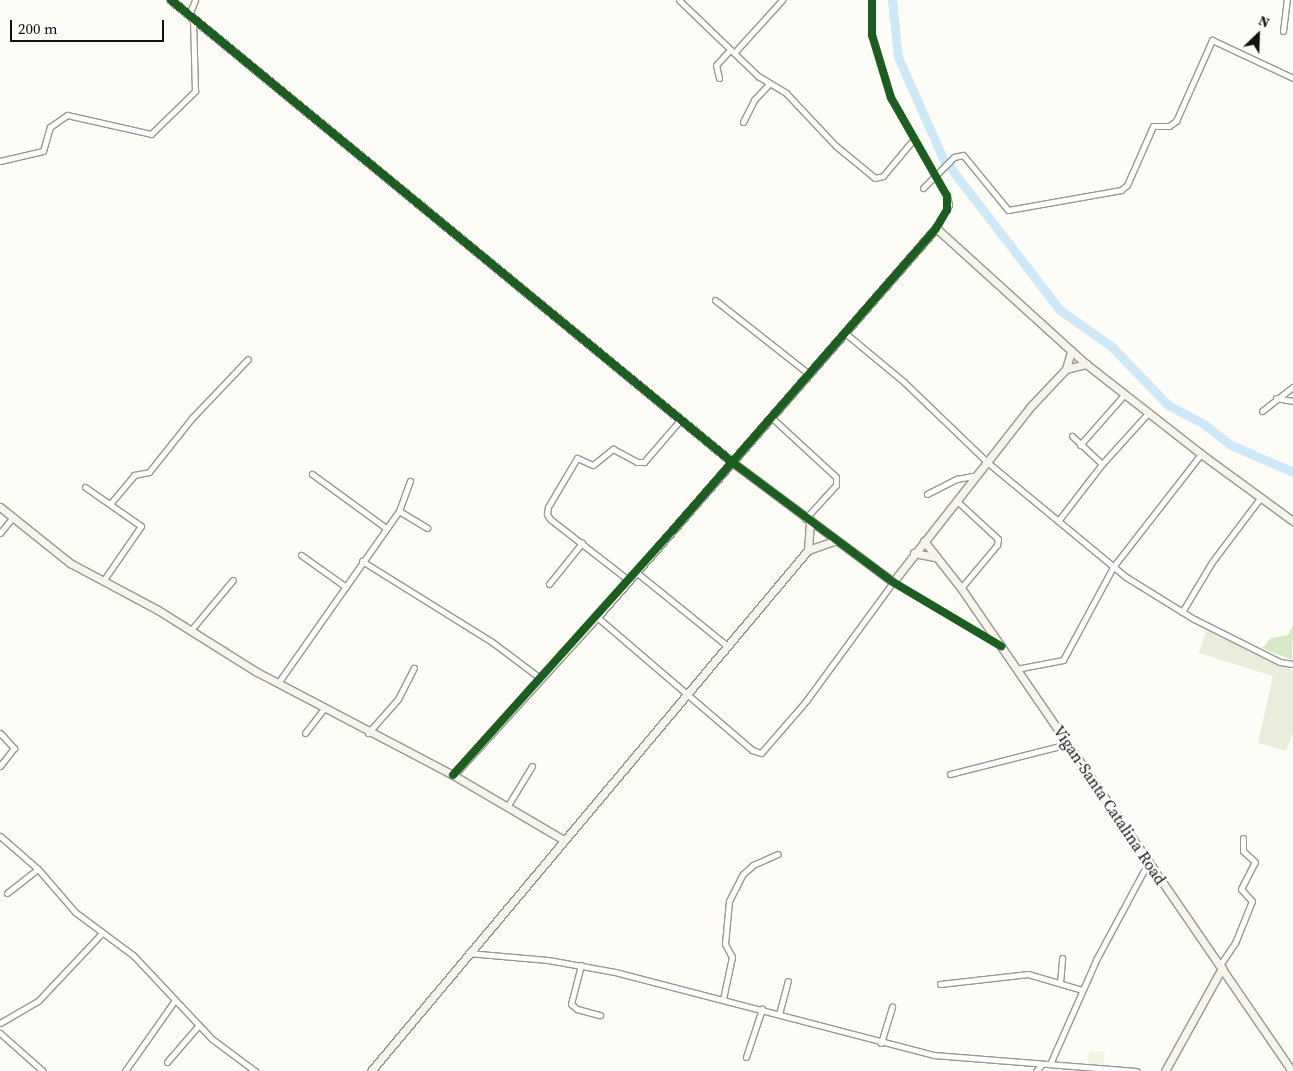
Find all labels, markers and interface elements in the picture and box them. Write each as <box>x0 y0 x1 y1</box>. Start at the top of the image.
scale bar <box>12 10 166 42</box>
north arrow <box>1233 10 1283 60</box>
text: N <box>1255 10 1273 33</box>
text: 200 m <box>18 18 58 39</box>
street label: Vigan-Santa Catalina Road <box>1050 722 1170 888</box>

